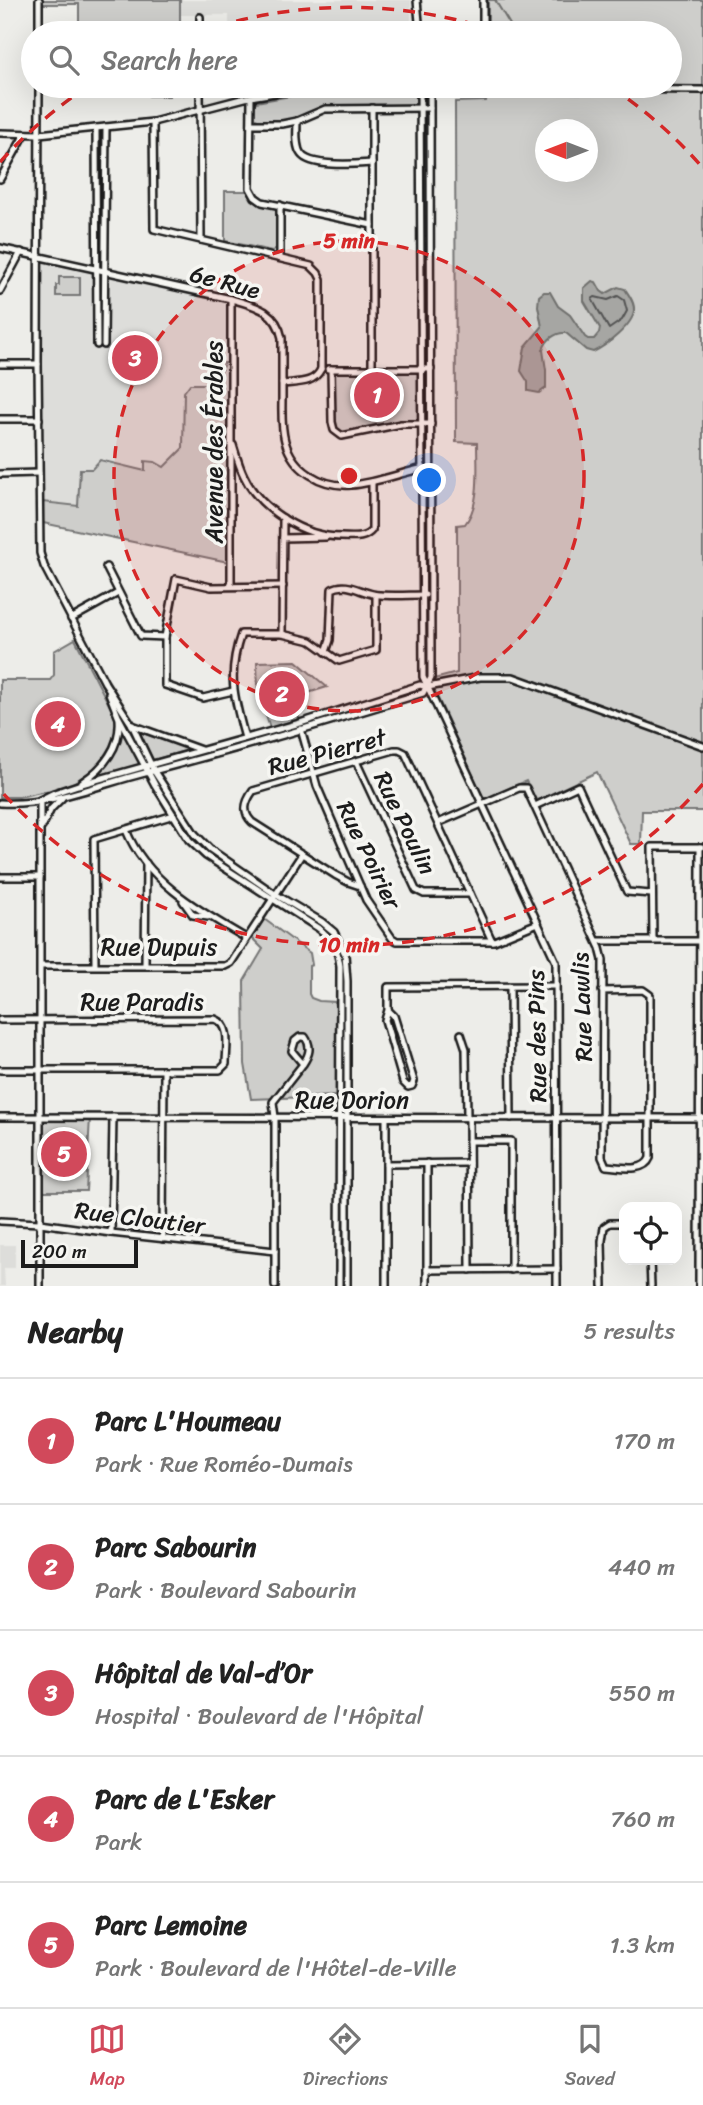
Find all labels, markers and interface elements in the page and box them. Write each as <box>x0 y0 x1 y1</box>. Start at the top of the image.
search box <box>21 21 682 98</box>
text: Search here <box>101 37 238 83</box>
icon: search <box>45 41 83 79</box>
north arrow <box>535 119 598 182</box>
text: 5 min <box>323 222 375 260</box>
street label: 6e Rue <box>185 252 265 312</box>
pin: 3 <box>112 332 158 384</box>
street label: Avenue des Érables <box>193 341 235 544</box>
pin: 1 <box>354 369 400 421</box>
your location <box>412 463 446 497</box>
centre of rings <box>337 464 361 488</box>
pin: 2 <box>259 668 305 720</box>
pin: 4 <box>35 698 81 750</box>
street label: Rue Pierret <box>263 716 392 788</box>
street label: Rue Poulin <box>362 764 448 882</box>
street label: Rue Poirier <box>325 793 414 918</box>
street label: Rue Dupuis <box>101 926 217 968</box>
text: 10 min <box>319 926 380 964</box>
street label: Rue Lawlis <box>559 952 605 1062</box>
street label: Rue des Pins <box>515 968 559 1103</box>
street label: Rue Paradis <box>80 981 204 1023</box>
street label: Rue Dorion <box>295 1079 409 1121</box>
pin: 5 <box>41 1128 87 1180</box>
street label: Rue Cloutier <box>72 1189 209 1247</box>
map controls <box>619 1202 682 1265</box>
button: locate <box>619 1202 682 1265</box>
text: 200 m <box>32 1235 87 1268</box>
scale bar <box>21 1237 138 1269</box>
text: Nearby <box>28 1305 123 1359</box>
text: 5 results <box>584 1311 675 1352</box>
text: Parc L'Houmeau <box>95 1398 281 1444</box>
text: 1 <box>46 1421 56 1462</box>
text: 170 m <box>614 1421 675 1462</box>
text: Park · Rue Roméo-Dumais <box>95 1444 353 1485</box>
text: Parc Sabourin <box>95 1524 256 1570</box>
text: 2 <box>44 1547 58 1588</box>
text: 440 m <box>608 1547 675 1588</box>
text: Park · Boulevard Sabourin <box>95 1570 356 1611</box>
text: Hôpital de Val-d’Or <box>95 1650 312 1696</box>
text: 3 <box>45 1673 57 1714</box>
text: 550 m <box>609 1673 675 1714</box>
text: Hospital · Boulevard de l'Hôpital <box>95 1696 423 1737</box>
text: Parc de L'Esker <box>95 1776 274 1822</box>
text: 4 <box>44 1799 58 1840</box>
text: 760 m <box>611 1799 675 1840</box>
text: Park <box>95 1822 142 1863</box>
text: Parc Lemoine <box>95 1902 247 1948</box>
text: 5 <box>44 1925 58 1966</box>
text: 1.3 km <box>610 1925 675 1966</box>
text: Park · Boulevard de l'Hôtel-de-Ville <box>95 1948 457 1989</box>
tab: Map <box>88 2020 126 2095</box>
tab: Directions <box>303 2020 388 2095</box>
tab: Saved <box>565 2020 615 2095</box>

